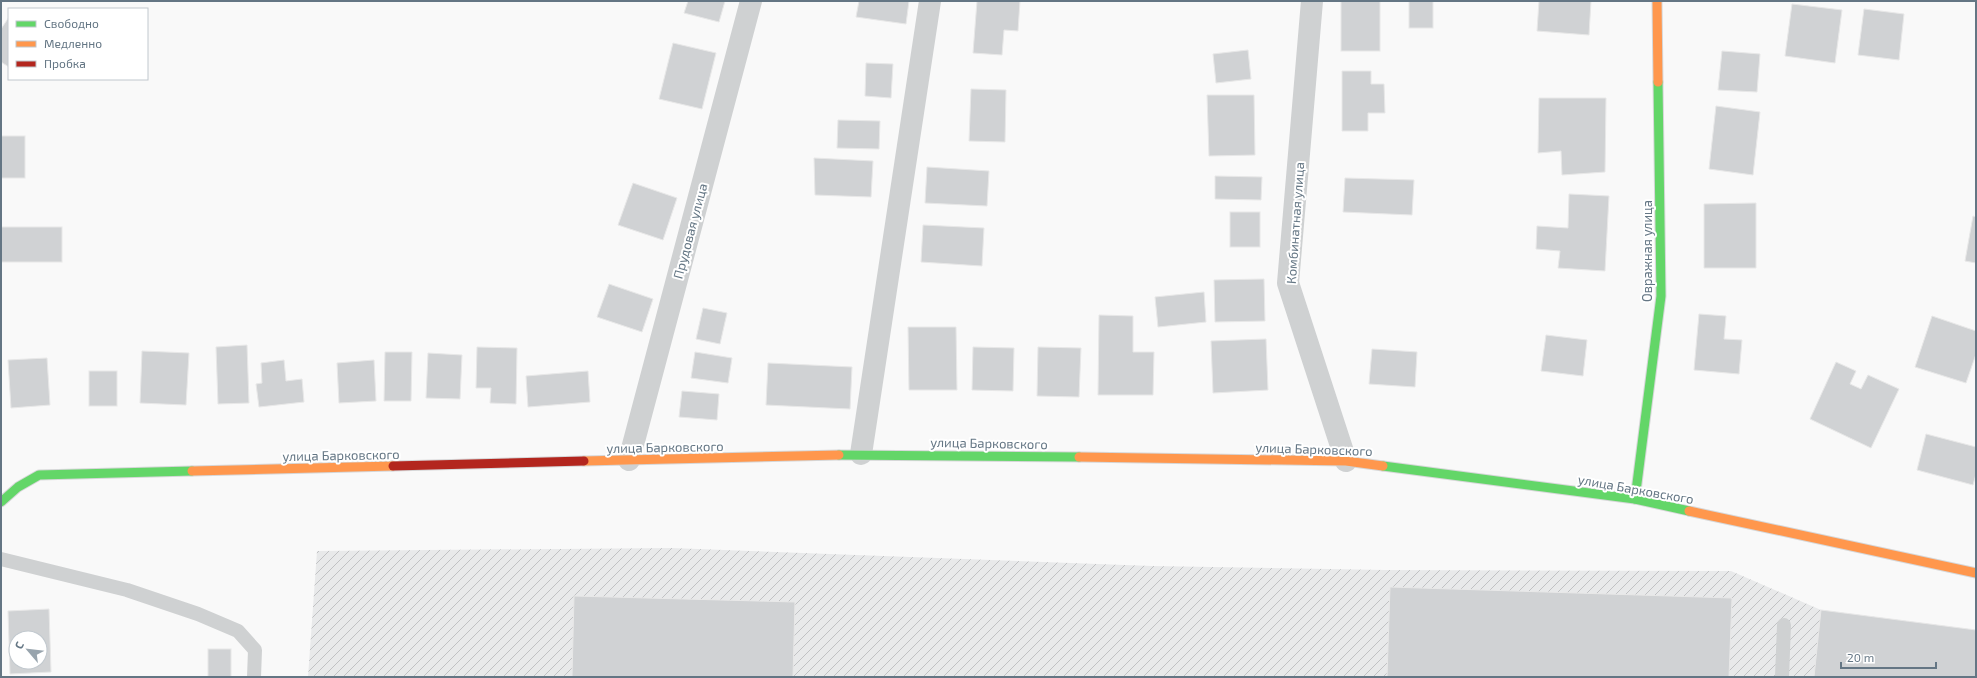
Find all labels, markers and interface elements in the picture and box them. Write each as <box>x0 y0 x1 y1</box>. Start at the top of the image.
legend <box>8 8 148 80</box>
text: Свободно <box>44 16 99 30</box>
text: Медленно <box>44 36 102 50</box>
text: Пробка <box>44 56 86 70</box>
street label: Комбинатная улица <box>1283 162 1307 284</box>
street label: Прудовая улица <box>670 181 710 281</box>
street label: Овражная улица <box>1639 200 1655 302</box>
street label: улица Барковского <box>930 434 1048 452</box>
street label: улица Барковского <box>606 438 724 456</box>
street label: улица Барковского <box>1255 439 1373 459</box>
street label: улица Барковского <box>282 446 400 464</box>
street label: улица Барковского <box>1577 471 1695 507</box>
north arrow <box>8 630 48 670</box>
text: С <box>11 639 26 651</box>
scale bar <box>1841 644 1936 670</box>
text: 20 m <box>1847 650 1874 664</box>

